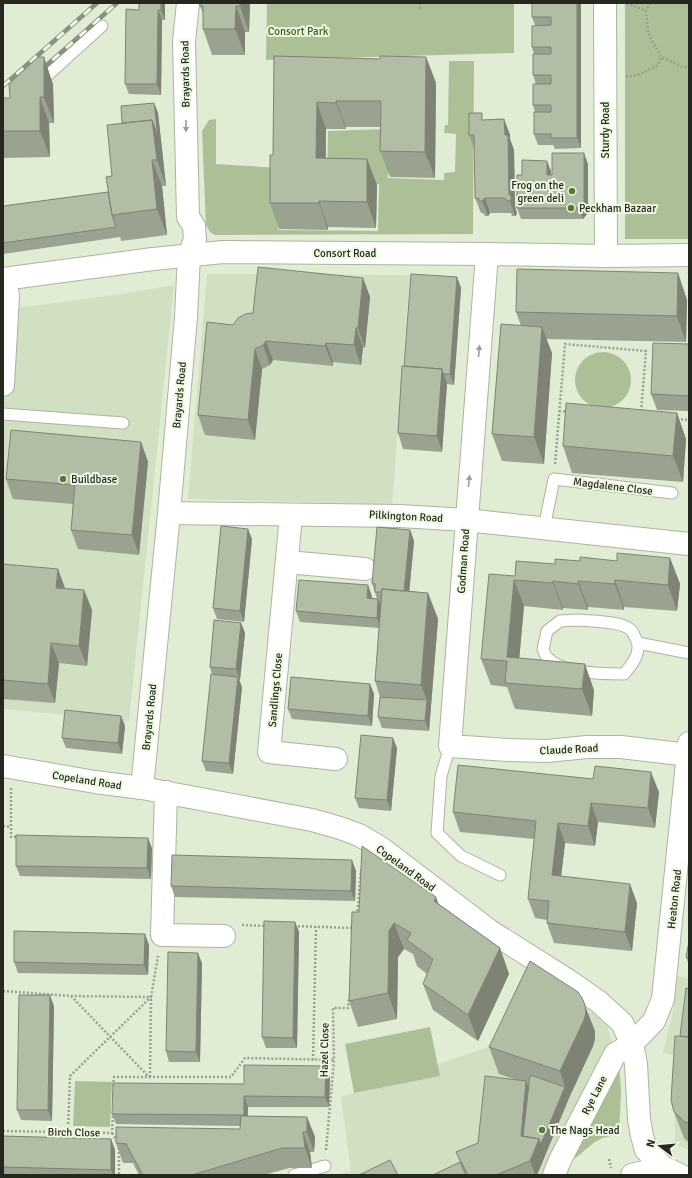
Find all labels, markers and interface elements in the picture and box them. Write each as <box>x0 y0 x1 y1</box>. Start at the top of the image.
park label: Consort Park <box>268 25 329 38</box>
street label: Brayards Road <box>178 40 193 108</box>
street label: Sturdy Road <box>599 101 612 158</box>
one-way arrow <box>183 120 189 133</box>
place label: Frog on the green deli <box>511 179 564 205</box>
marker: Frog on the green deli <box>567 186 577 196</box>
place label: Peckham Bazaar <box>579 202 656 215</box>
marker: Peckham Bazaar <box>566 203 576 213</box>
street label: Consort Road <box>314 247 377 260</box>
one-way arrow <box>476 345 483 357</box>
street label: Brayards Road <box>170 361 189 429</box>
place label: Buildbase <box>71 473 117 486</box>
marker: Buildbase <box>58 474 68 484</box>
one-way arrow <box>466 475 473 487</box>
street label: Magdalene Close <box>572 475 653 498</box>
street label: Pilkington Road <box>369 508 443 525</box>
street label: Godman Road <box>455 528 472 594</box>
street label: Sandlings Close <box>266 652 285 728</box>
street label: Brayards Road <box>140 683 159 751</box>
street label: Claude Road <box>539 741 599 758</box>
street label: Copeland Road <box>51 769 123 792</box>
street label: Copeland Road <box>373 843 438 894</box>
street label: Heaton Road <box>665 868 684 929</box>
street label: Hazel Close <box>318 1023 331 1077</box>
street label: Rye Lane <box>579 1073 610 1117</box>
place label: The Nags Head <box>550 1124 620 1137</box>
marker: The Nags Head <box>537 1125 547 1135</box>
street label: Birch Close <box>47 1126 101 1139</box>
north arrow <box>640 1126 680 1166</box>
text: N <box>644 1138 658 1149</box>

